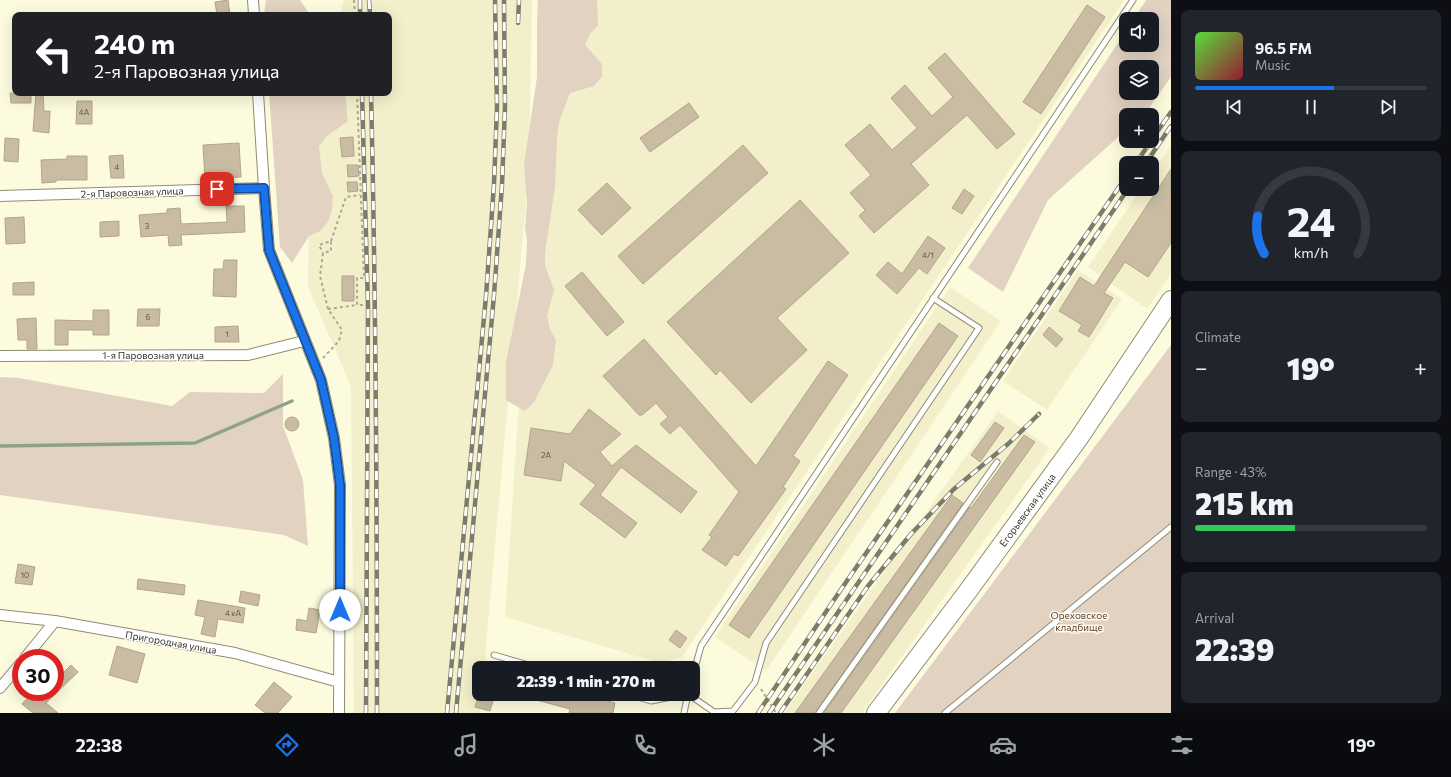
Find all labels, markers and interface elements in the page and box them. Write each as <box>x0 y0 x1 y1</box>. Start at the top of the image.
map controls <box>1119 12 1159 196</box>
button: sound <box>1119 12 1159 52</box>
text: 240 m <box>94 26 175 60</box>
icon: left <box>28 28 80 80</box>
text: 96.5 FM <box>1255 39 1312 57</box>
text: Music <box>1255 57 1290 73</box>
text: 2-я Паровозная улица <box>94 60 279 82</box>
button: layers <box>1119 60 1159 100</box>
icon: previous <box>1223 96 1245 118</box>
icon: pause <box>1300 96 1322 118</box>
icon: next <box>1377 96 1399 118</box>
house number: 4А <box>79 107 90 117</box>
button: + <box>1119 108 1159 148</box>
button: − <box>1119 156 1159 196</box>
house number: 4 <box>115 162 120 172</box>
pin <box>200 172 234 206</box>
icon: arrive <box>206 178 228 200</box>
street label: 2-я Паровозная улица <box>80 184 184 200</box>
text: 24 <box>1287 195 1335 246</box>
house number: 3 <box>145 221 150 231</box>
text: km/h <box>1294 242 1328 260</box>
house number: 4/1 <box>922 250 934 260</box>
house number: 6 <box>146 312 151 322</box>
house number: 1 <box>225 329 229 339</box>
text: Climate <box>1195 329 1241 345</box>
street label: 1-я Паровозная улица <box>102 349 204 361</box>
text: 19° <box>1287 349 1335 386</box>
text: − <box>1195 354 1208 381</box>
text: + <box>1414 354 1427 381</box>
house number: 2А <box>541 450 551 460</box>
text: Range · 43% <box>1195 464 1266 480</box>
street label: Егорьевская улица <box>996 471 1058 549</box>
text: 215 km <box>1195 484 1294 521</box>
house number: 10 <box>21 570 29 580</box>
position arrow <box>319 589 361 631</box>
house number: 4 кА <box>225 608 242 618</box>
park label: Ореховское кладбище <box>1051 609 1107 633</box>
text: Arrival <box>1195 610 1234 626</box>
street label: Пригородная улица <box>124 628 218 656</box>
text: 22:39 <box>1195 630 1274 667</box>
speed limit sign: 30 <box>12 649 64 701</box>
text: 22:39 · 1 min · 270 m <box>517 672 655 690</box>
icon: directions <box>273 731 301 759</box>
icon: music <box>452 731 480 759</box>
icon: phone <box>631 731 659 759</box>
icon: climate <box>810 731 838 759</box>
icon: car <box>989 731 1017 759</box>
icon: filters <box>1168 731 1196 759</box>
text: 22:38 <box>75 734 122 756</box>
text: 19° <box>1347 734 1376 756</box>

